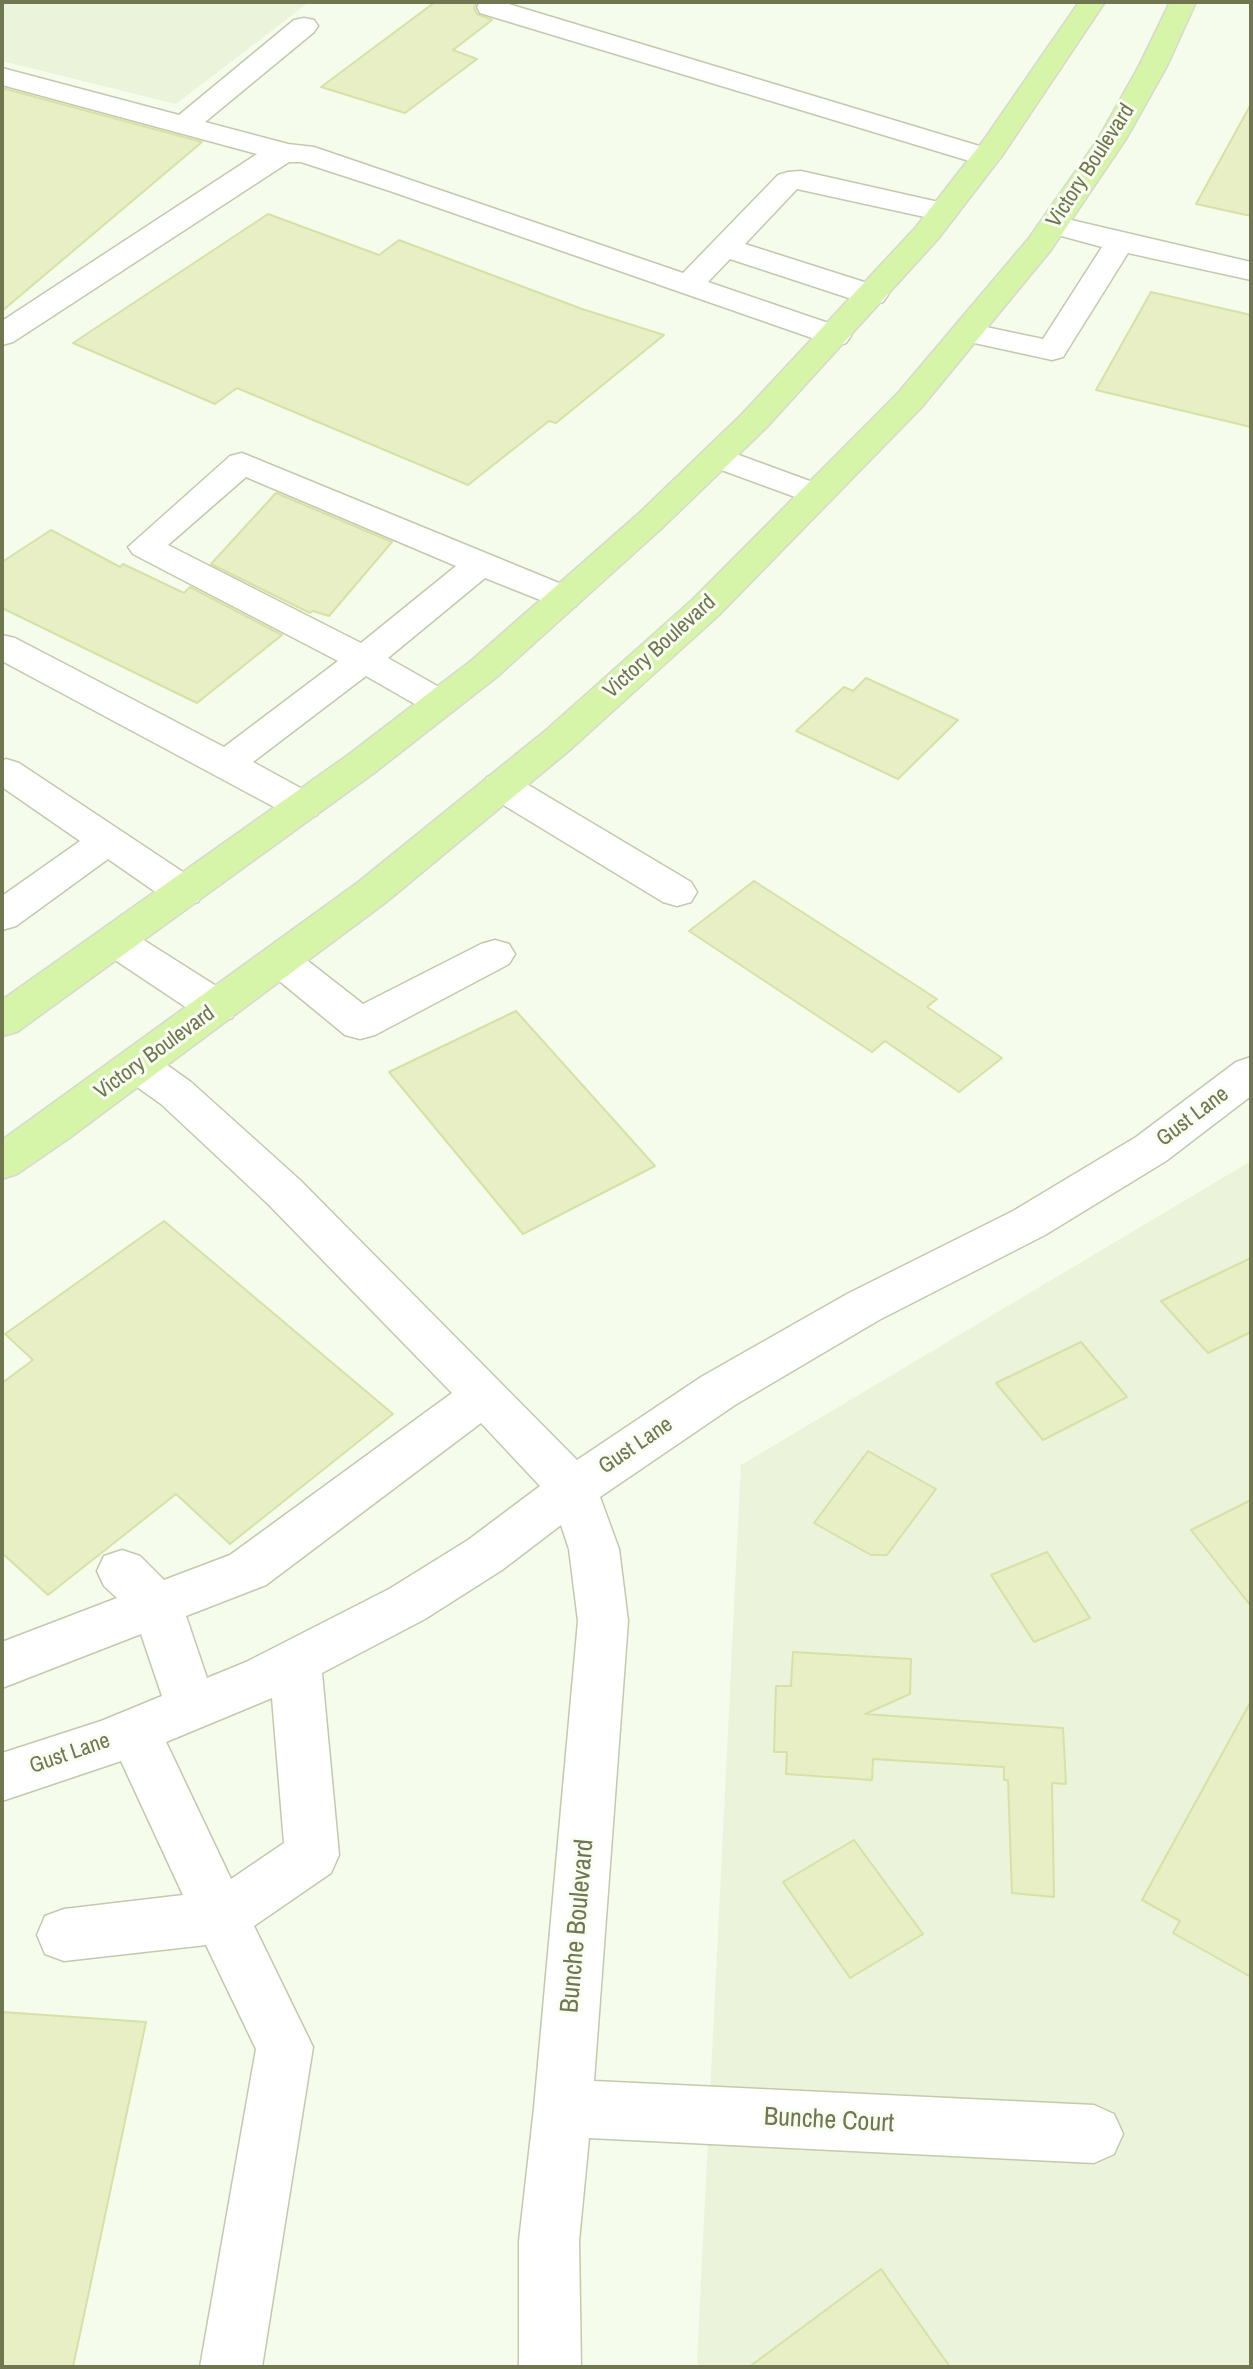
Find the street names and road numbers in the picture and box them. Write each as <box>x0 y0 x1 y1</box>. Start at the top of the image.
street label: Victory Boulevard <box>1041 99 1141 233</box>
street label: Victory Boulevard <box>598 590 722 704</box>
street label: Victory Boulevard <box>90 1001 220 1105</box>
street label: Gust Lane <box>1152 1081 1234 1153</box>
street label: Gust Lane <box>594 1412 678 1480</box>
street label: Gust Lane <box>26 1728 114 1780</box>
street label: Bunche Boulevard <box>555 1838 601 2014</box>
street label: Bunche Court <box>763 2102 895 2140</box>

